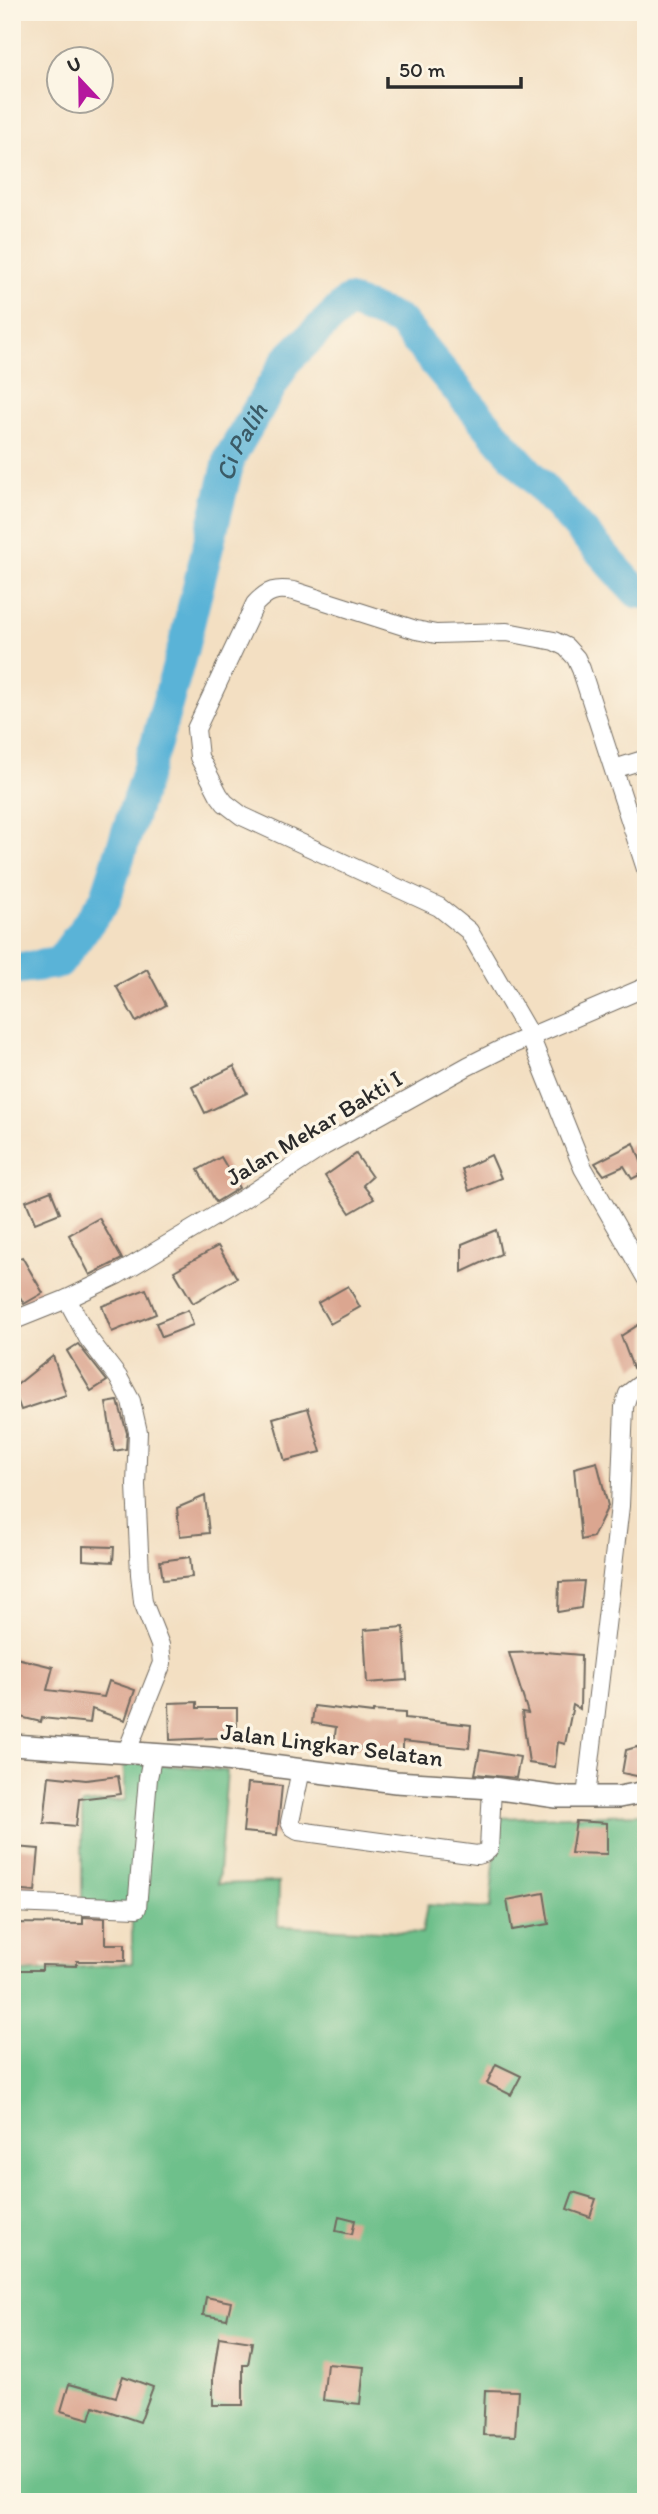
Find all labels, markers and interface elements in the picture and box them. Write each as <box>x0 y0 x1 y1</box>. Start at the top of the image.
north arrow <box>46 46 116 116</box>
scale bar <box>388 46 522 90</box>
text: U <box>64 52 84 78</box>
text: 50 m <box>399 57 446 82</box>
water label: Ci Palih <box>209 396 275 484</box>
street label: Jalan Mekar Bakti I <box>220 1064 407 1192</box>
street label: Jalan Lingkar Selatan <box>219 1716 445 1773</box>

